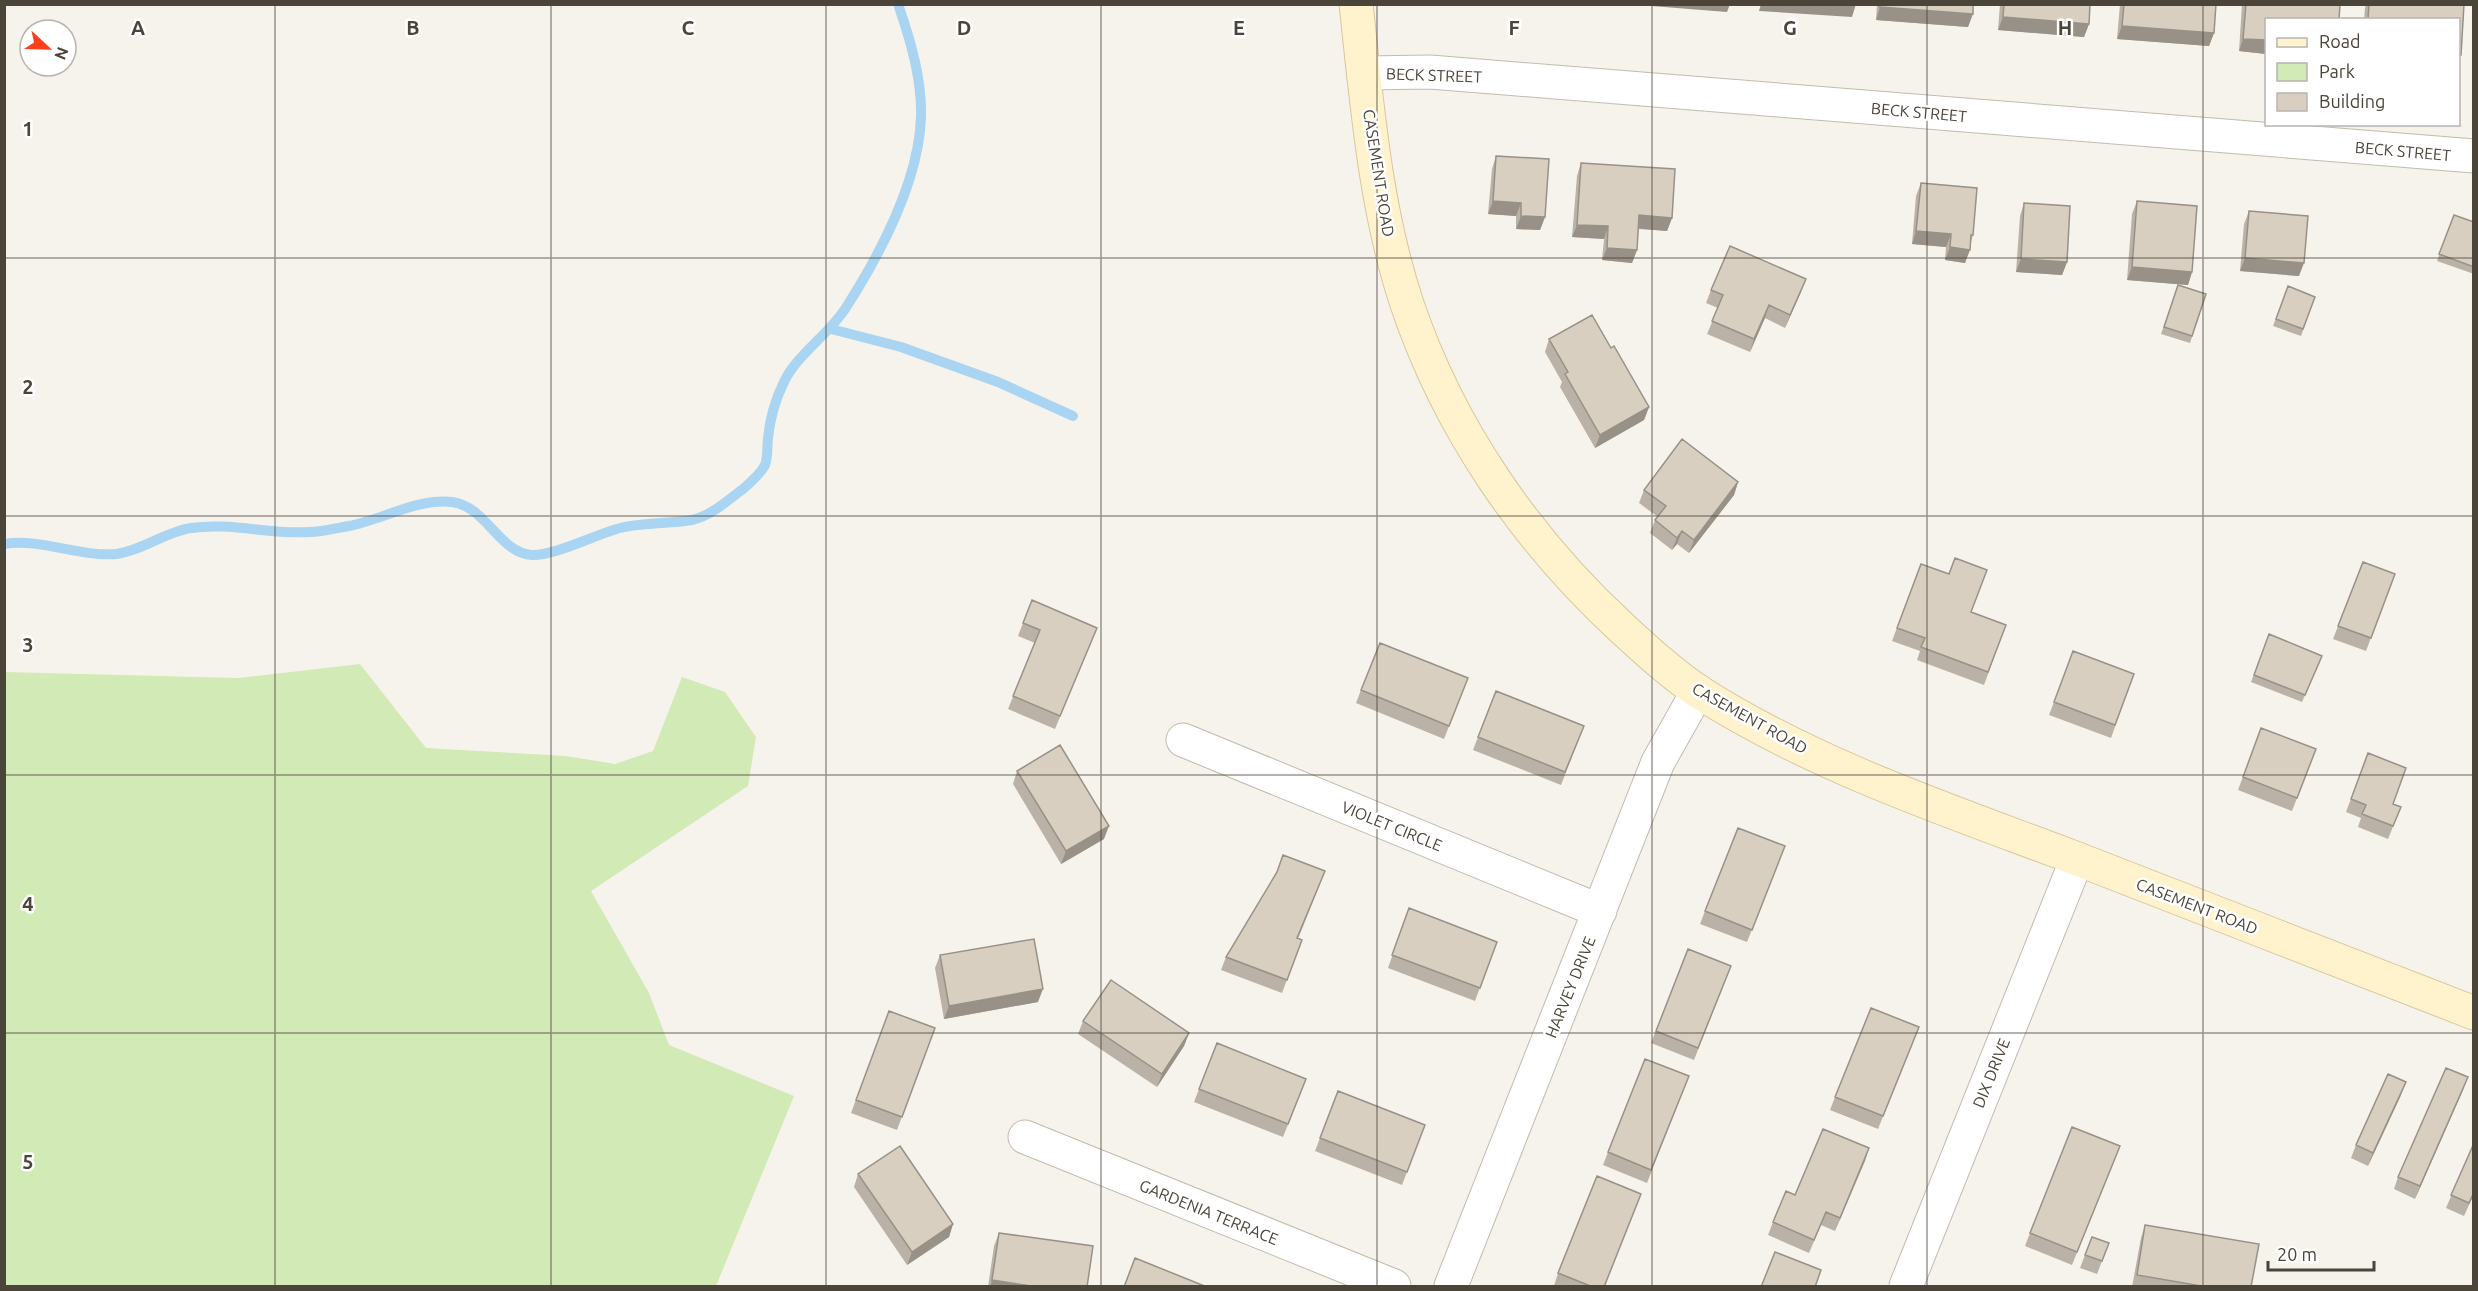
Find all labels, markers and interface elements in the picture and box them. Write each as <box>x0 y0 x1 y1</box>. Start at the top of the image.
text: A <box>131 16 145 39</box>
text: B <box>406 16 420 39</box>
text: C <box>682 16 695 39</box>
text: D <box>957 16 971 39</box>
text: E <box>1233 16 1245 39</box>
text: F <box>1508 16 1520 39</box>
text: G <box>1783 16 1797 39</box>
text: H <box>2058 16 2072 39</box>
north arrow <box>18 18 78 78</box>
legend <box>2265 18 2460 126</box>
text: Road <box>2319 31 2361 51</box>
text: N <box>51 45 72 63</box>
text: Park <box>2319 61 2355 81</box>
street label: BECK STREET <box>1386 64 1482 86</box>
text: Building <box>2319 91 2385 111</box>
street label: BECK STREET <box>1870 99 1968 125</box>
street label: CASEMENT ROAD <box>1360 108 1398 238</box>
text: 1 <box>22 117 34 140</box>
street label: BECK STREET <box>2354 138 2452 164</box>
text: 2 <box>22 375 34 398</box>
text: 3 <box>22 633 34 656</box>
street label: CASEMENT ROAD <box>1689 679 1811 757</box>
street label: VIOLET CIRCLE <box>1339 798 1445 854</box>
street label: CASEMENT ROAD <box>2134 874 2260 938</box>
text: 4 <box>22 892 34 915</box>
street label: HARVEY DRIVE <box>1541 933 1599 1040</box>
street label: DIX DRIVE <box>1969 1036 2013 1110</box>
text: 5 <box>22 1150 34 1173</box>
street label: GARDENIA TERRACE <box>1137 1176 1281 1248</box>
scale bar <box>2268 1234 2374 1272</box>
text: 20 m <box>2277 1244 2317 1264</box>

